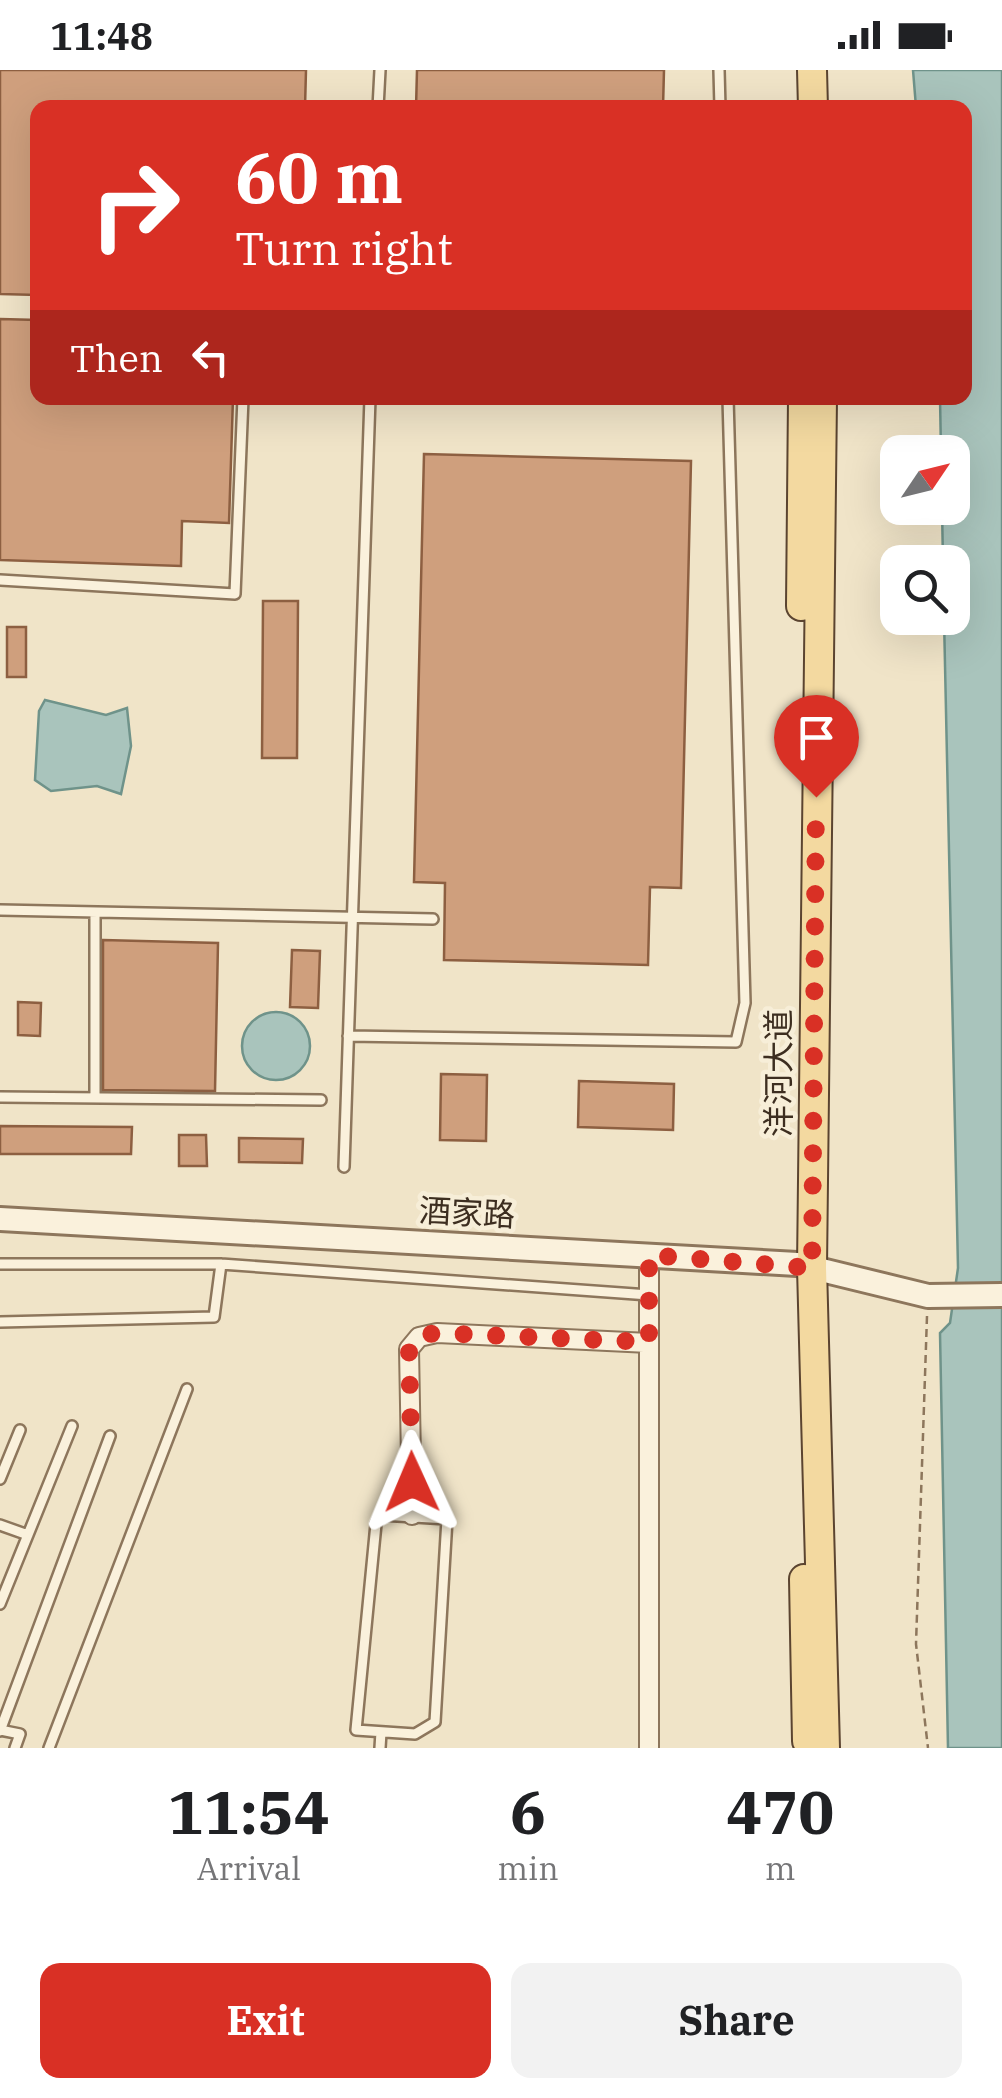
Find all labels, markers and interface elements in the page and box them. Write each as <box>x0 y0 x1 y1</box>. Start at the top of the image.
text: 11:48 <box>50 11 153 60</box>
text: 60 m <box>235 131 403 222</box>
icon: right <box>70 140 200 270</box>
text: Turn right <box>235 219 453 277</box>
icon: left <box>183 330 238 385</box>
text: Then <box>70 333 163 382</box>
north arrow <box>880 435 970 525</box>
map controls <box>880 435 970 635</box>
button: search <box>880 545 970 635</box>
pin <box>774 695 859 798</box>
icon: arrive <box>789 710 844 765</box>
street label: 洋河大道 <box>757 1009 799 1137</box>
street label: 酒家路 <box>418 1189 516 1235</box>
position arrow <box>360 1430 464 1534</box>
text: 11:54 <box>168 1772 330 1851</box>
text: 6 <box>510 1772 546 1851</box>
text: 470 <box>726 1772 834 1851</box>
text: Arrival <box>197 1847 301 1889</box>
text: min <box>498 1847 559 1889</box>
text: m <box>765 1847 796 1889</box>
button: Exit <box>40 1963 491 2078</box>
button: Share <box>511 1963 962 2078</box>

